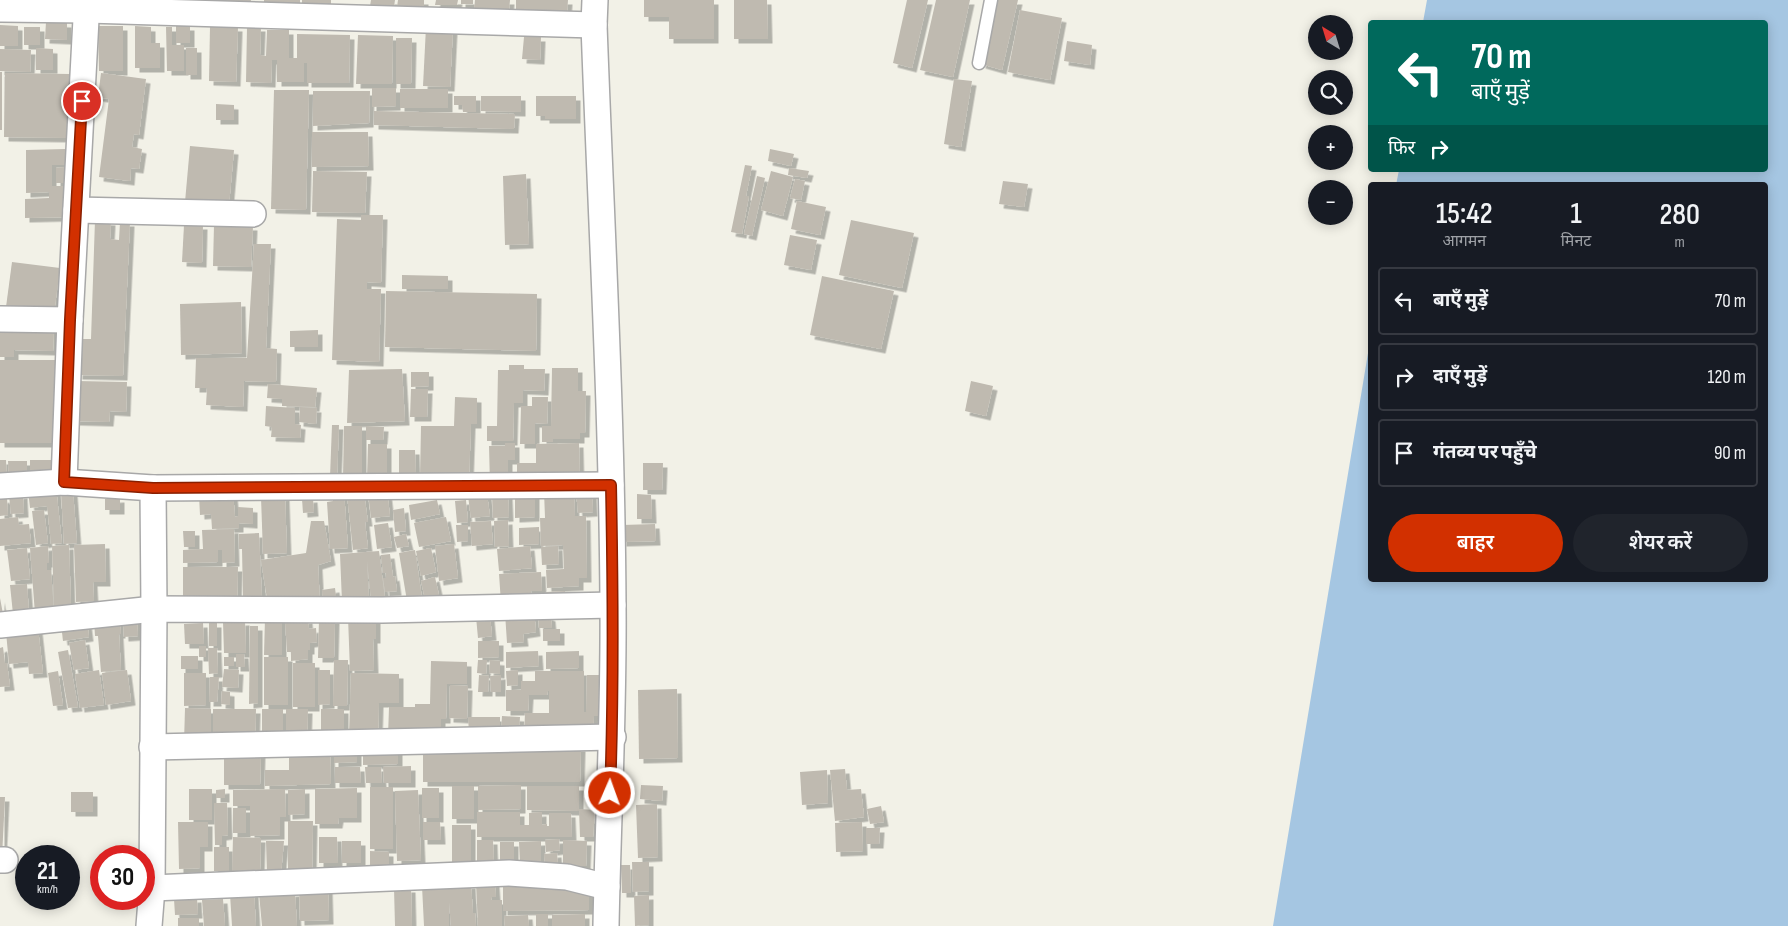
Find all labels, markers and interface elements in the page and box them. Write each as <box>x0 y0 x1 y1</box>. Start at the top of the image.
north arrow <box>1308 15 1352 60</box>
map controls <box>1308 15 1353 225</box>
text: 70 m <box>1471 36 1531 79</box>
icon: left <box>1388 40 1453 105</box>
button: search <box>1308 70 1353 115</box>
text: बाएँ मुड़ें <box>1471 79 1530 106</box>
pin <box>61 80 103 122</box>
icon: arrive <box>68 87 96 115</box>
button: + <box>1308 125 1353 170</box>
icon: right <box>1425 135 1453 163</box>
text: फिर <box>1388 137 1415 160</box>
button: − <box>1308 180 1353 225</box>
text: 15:42 <box>1436 196 1493 232</box>
text: 1 <box>1570 196 1582 232</box>
text: 280 <box>1659 197 1700 233</box>
text: आगमन <box>1442 232 1486 251</box>
text: मिनट <box>1561 232 1591 251</box>
text: m <box>1675 233 1685 252</box>
icon: left <box>1390 287 1418 315</box>
text: बाएँ मुड़ें <box>1433 289 1488 312</box>
text: 70 m <box>1715 290 1746 313</box>
icon: right <box>1390 363 1418 391</box>
text: दाएँ मुड़ें <box>1433 365 1487 388</box>
text: 120 m <box>1708 366 1746 389</box>
icon: arrive <box>1390 439 1418 467</box>
text: गंतव्य पर पहुँचे <box>1433 441 1537 464</box>
text: 90 m <box>1714 442 1746 465</box>
button: बाहर <box>1388 514 1563 572</box>
button: शेयर करें <box>1573 514 1748 572</box>
position arrow <box>583 766 635 818</box>
speed limit sign: 30 <box>90 845 155 910</box>
text: 21 <box>37 856 58 887</box>
text: km/h <box>37 882 58 897</box>

